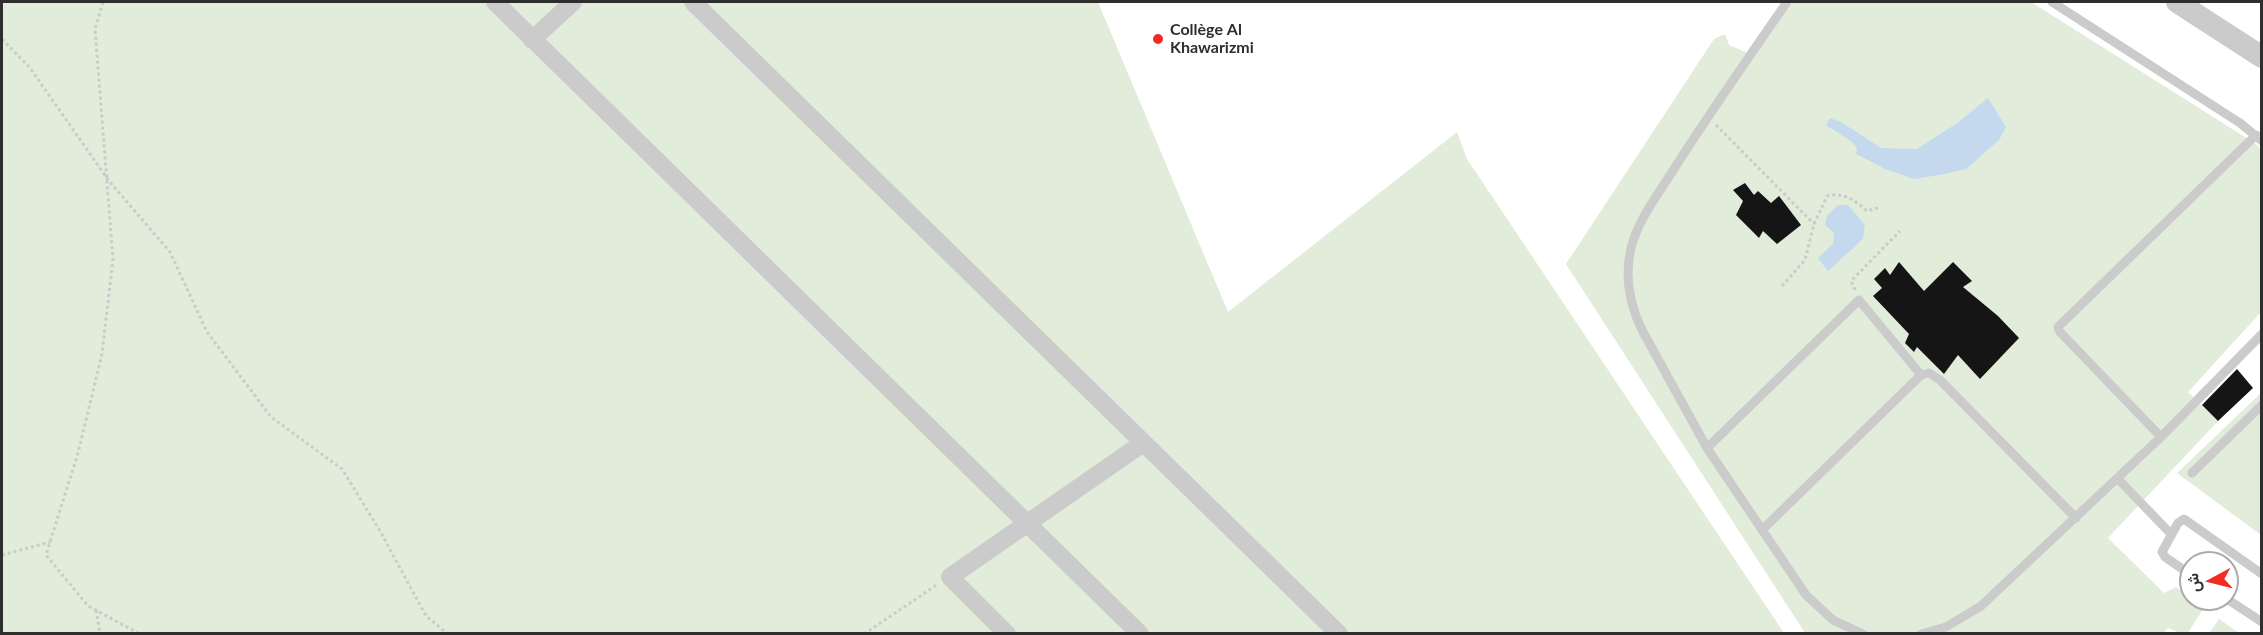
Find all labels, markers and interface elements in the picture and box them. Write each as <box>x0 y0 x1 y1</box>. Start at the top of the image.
place label: Collège Al Khawarizmi <box>1170 20 1254 58</box>
marker: Collège Al Khawarizmi <box>1151 32 1165 46</box>
north arrow <box>2179 551 2239 611</box>
text: ش <box>2182 572 2203 594</box>

